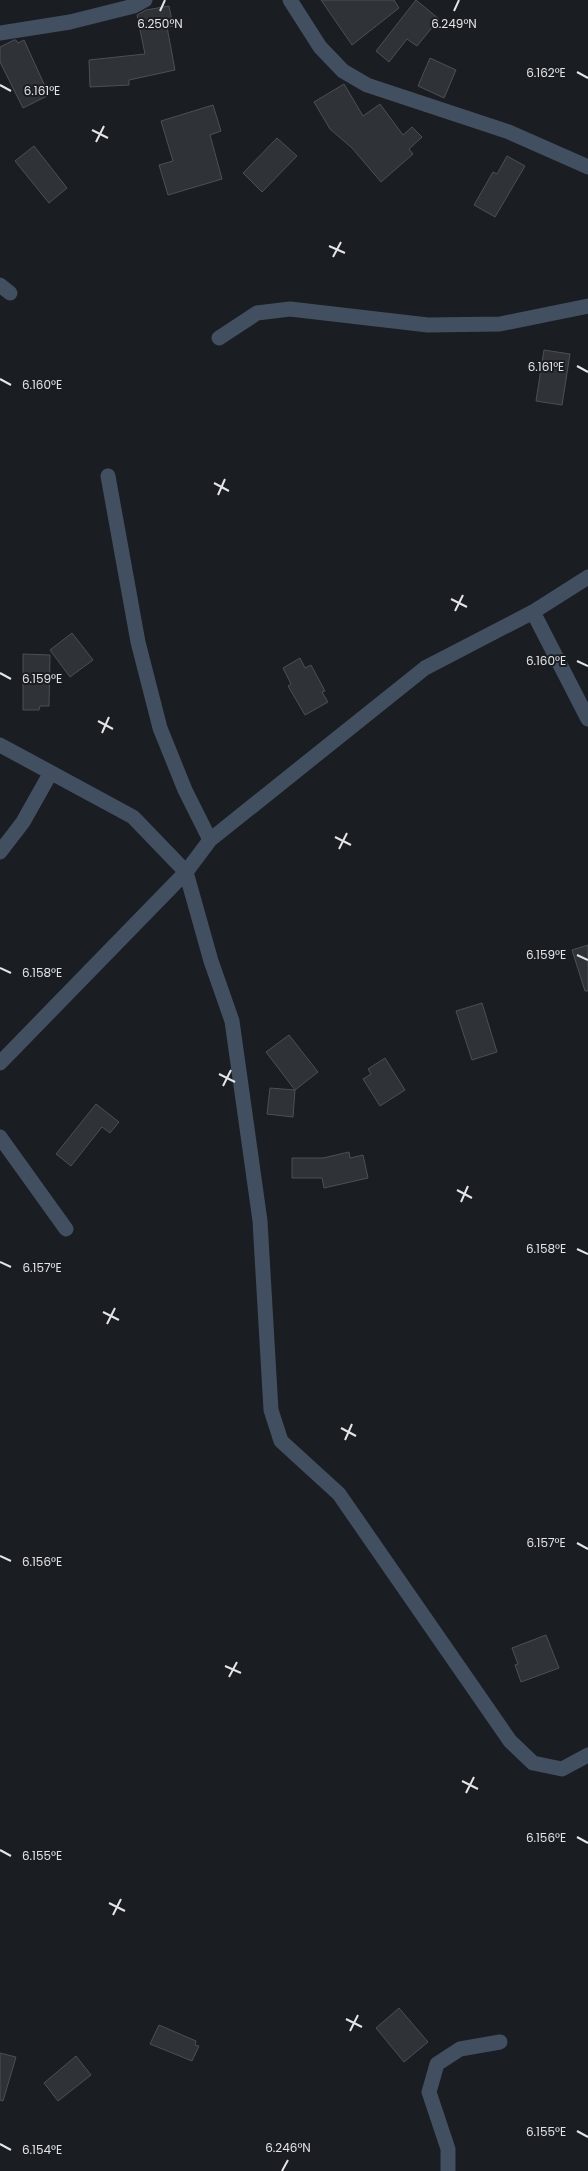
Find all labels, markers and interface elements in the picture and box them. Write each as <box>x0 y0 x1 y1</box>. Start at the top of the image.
text: 6.250°N <box>137 15 183 32</box>
text: 6.249°N <box>431 15 477 32</box>
text: 6.162°E <box>526 64 566 81</box>
text: 6.161°E <box>24 82 60 99</box>
text: 6.161°E <box>528 358 564 375</box>
text: 6.160°E <box>22 376 62 393</box>
text: 6.160°E <box>526 652 566 669</box>
text: 6.159°E <box>22 670 62 687</box>
text: 6.159°E <box>526 946 566 963</box>
text: 6.158°E <box>22 964 62 981</box>
text: 6.158°E <box>526 1240 566 1257</box>
text: 6.157°E <box>22 1259 62 1276</box>
text: 6.157°E <box>526 1534 566 1551</box>
text: 6.156°E <box>22 1553 62 1570</box>
text: 6.156°E <box>526 1829 566 1846</box>
text: 6.155°E <box>22 1847 62 1864</box>
text: 6.155°E <box>526 2123 566 2140</box>
text: 6.246°N <box>265 2139 311 2156</box>
text: 6.154°E <box>22 2141 62 2158</box>

